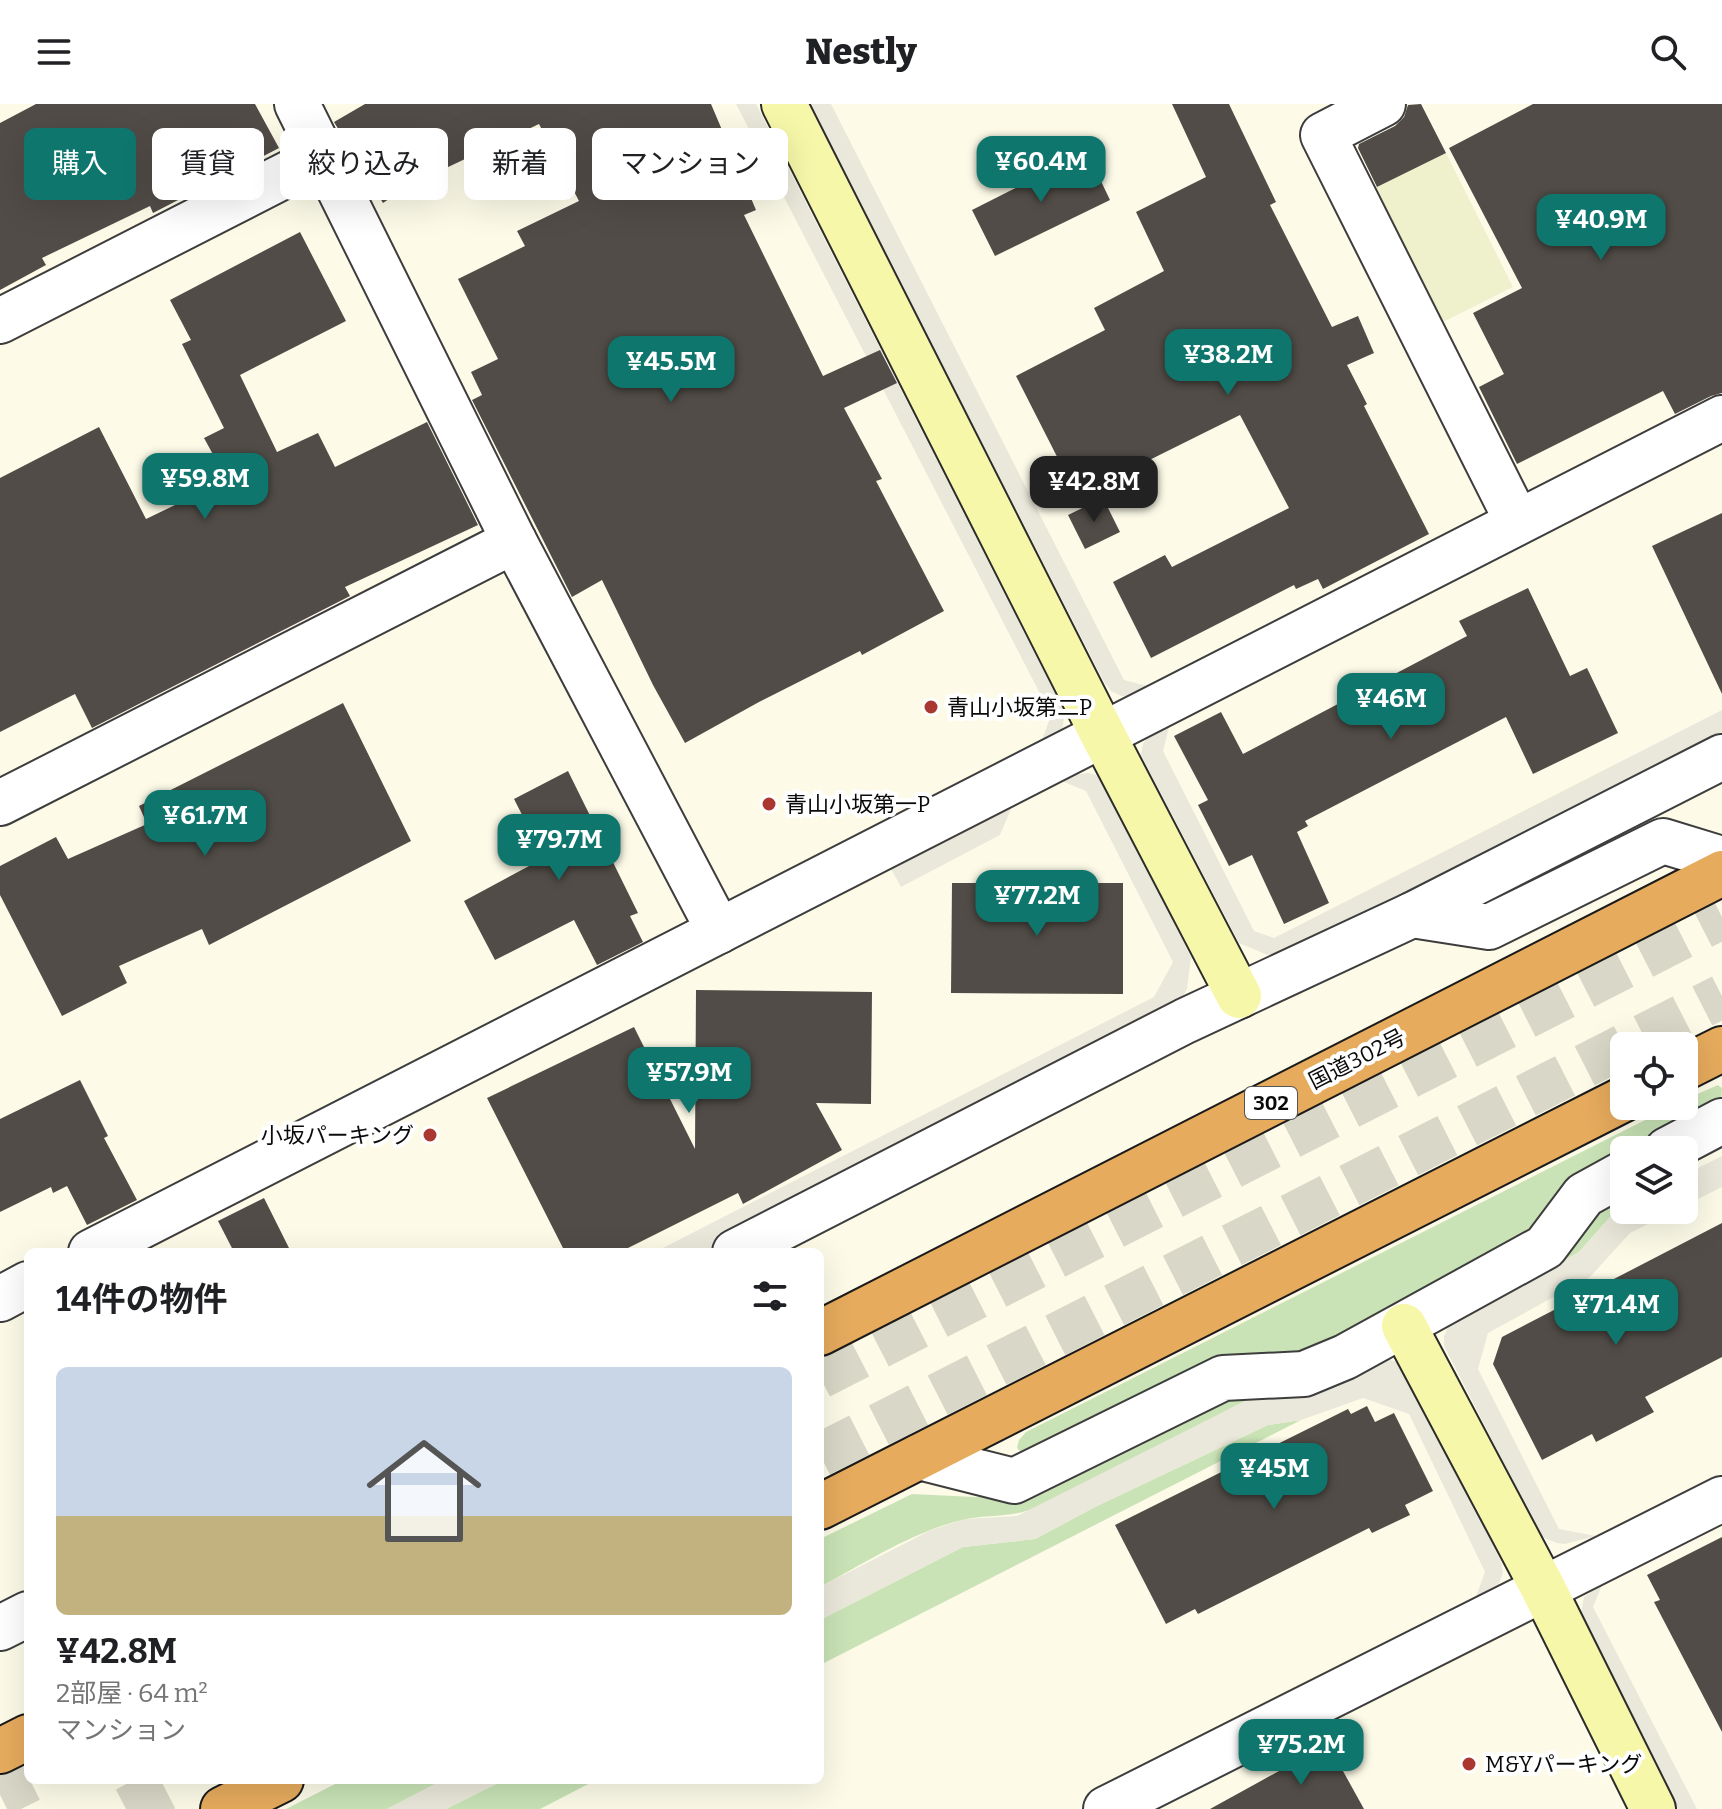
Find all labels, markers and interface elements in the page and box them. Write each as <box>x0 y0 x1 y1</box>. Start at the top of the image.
icon: menu <box>32 30 76 74</box>
text: Nestly <box>805 30 917 74</box>
icon: search <box>1646 30 1690 74</box>
chip: 購入 <box>24 128 136 200</box>
chip: 賃貸 <box>152 128 264 200</box>
chip: 絞り込み <box>280 128 448 200</box>
chip: 新着 <box>464 128 576 200</box>
chip: マンション <box>592 128 788 200</box>
pin: ¥60.4M <box>976 136 1106 204</box>
text: ¥60.4M <box>995 146 1087 177</box>
pin: ¥40.9M <box>1536 194 1666 262</box>
text: ¥40.9M <box>1555 204 1647 235</box>
pin: ¥38.2M <box>1163 329 1293 397</box>
pin: ¥45.5M <box>606 336 736 404</box>
text: ¥38.2M <box>1183 339 1273 370</box>
text: ¥45.5M <box>626 346 716 377</box>
pin: ¥59.8M <box>140 453 270 521</box>
pin: ¥42.8M <box>1029 456 1159 524</box>
text: ¥59.8M <box>160 463 250 494</box>
text: ¥42.8M <box>1048 466 1140 497</box>
pin: ¥46M <box>1344 673 1438 741</box>
text: ¥46M <box>1355 683 1427 714</box>
place label: 青山小坂第二P <box>947 694 1092 721</box>
marker: 青山小坂第二P <box>922 698 940 716</box>
pin: ¥61.7M <box>140 790 270 858</box>
place label: 青山小坂第一P <box>785 791 930 818</box>
marker: 青山小坂第一P <box>760 795 778 813</box>
text: ¥61.7M <box>162 800 248 831</box>
pin: ¥79.7M <box>494 814 624 882</box>
text: ¥79.7M <box>516 824 602 855</box>
pin: ¥77.2M <box>972 870 1102 938</box>
text: ¥77.2M <box>993 880 1081 911</box>
street label: 国道302号 <box>1304 1023 1410 1095</box>
map controls <box>1610 1032 1698 1224</box>
button: locate <box>1610 1032 1698 1120</box>
pin: ¥57.9M <box>624 1047 754 1115</box>
text: ¥57.9M <box>646 1057 732 1088</box>
road number: 302 <box>1245 1087 1297 1119</box>
place label: 小坂パーキング <box>261 1122 414 1149</box>
marker: 小坂パーキング <box>421 1126 439 1144</box>
button: layers <box>1610 1136 1698 1224</box>
icon: filters <box>748 1274 792 1318</box>
text: 14件の物件 <box>56 1279 227 1320</box>
pin: ¥71.4M <box>1551 1279 1681 1347</box>
text: ¥71.4M <box>1572 1289 1660 1320</box>
icon: home <box>352 1419 496 1563</box>
pin: ¥45M <box>1227 1443 1321 1511</box>
text: ¥45M <box>1239 1453 1309 1484</box>
text: ¥42.8M <box>56 1631 177 1672</box>
text: 2部屋 · 64 m² <box>56 1678 208 1709</box>
text: マンション <box>56 1715 186 1746</box>
pin: ¥75.2M <box>1236 1719 1366 1787</box>
text: ¥75.2M <box>1257 1729 1345 1760</box>
place label: M&Yパーキング <box>1485 1751 1642 1778</box>
marker: M&Yパーキング <box>1460 1755 1478 1773</box>

